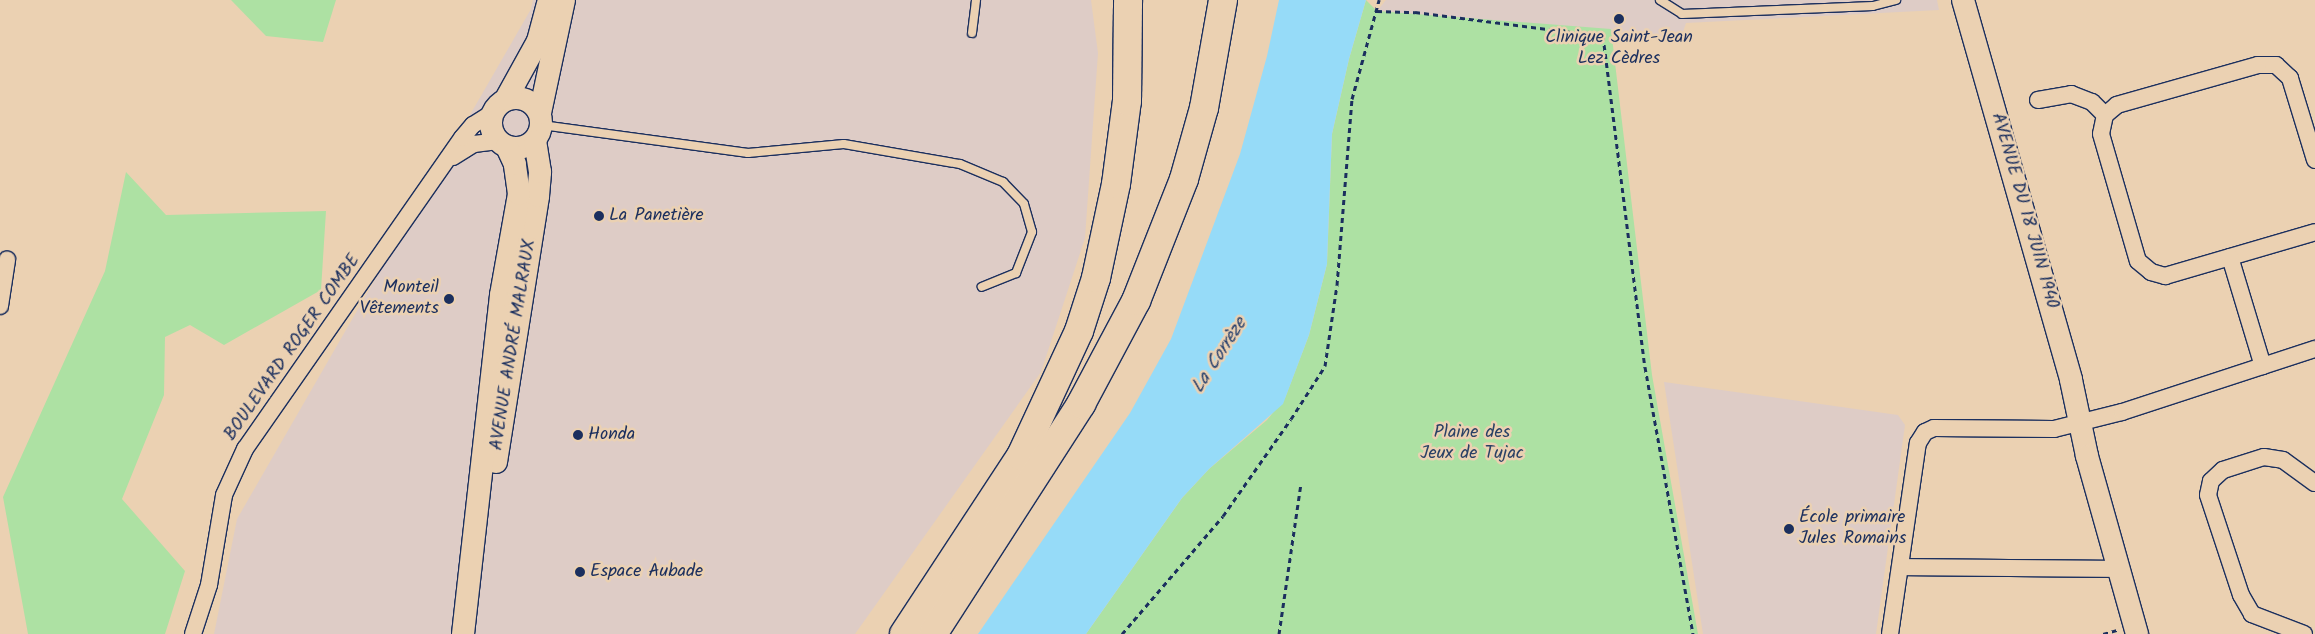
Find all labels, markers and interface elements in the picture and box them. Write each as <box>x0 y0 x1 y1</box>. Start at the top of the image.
marker: Clinique Saint-Jean Lez Cèdres <box>1612 12 1626 26</box>
place label: Clinique Saint-Jean Lez Cèdres <box>1545 28 1693 70</box>
street label: AVENUE DU 18 JUIN 1940 <box>1986 111 2062 311</box>
place label: La Panetière <box>609 205 704 227</box>
marker: La Panetière <box>593 210 605 222</box>
street label: AVENUE ANDRÉ MALRAUX <box>487 238 541 452</box>
street label: BOULEVARD ROGER COMBE <box>220 251 366 445</box>
place label: Monteil Vêtements <box>360 278 439 320</box>
marker: Monteil Vêtements <box>443 293 455 305</box>
water label: La Corrèze <box>1187 314 1253 398</box>
park label: Plaine des Jeux de Tujac <box>1420 423 1524 466</box>
place label: Honda <box>588 424 635 446</box>
marker: Honda <box>572 429 584 441</box>
place label: École primaire Jules Romains <box>1799 508 1906 550</box>
marker: École primaire Jules Romains <box>1783 523 1795 535</box>
place label: Espace Aubade <box>590 561 703 583</box>
marker: Espace Aubade <box>574 566 586 578</box>

